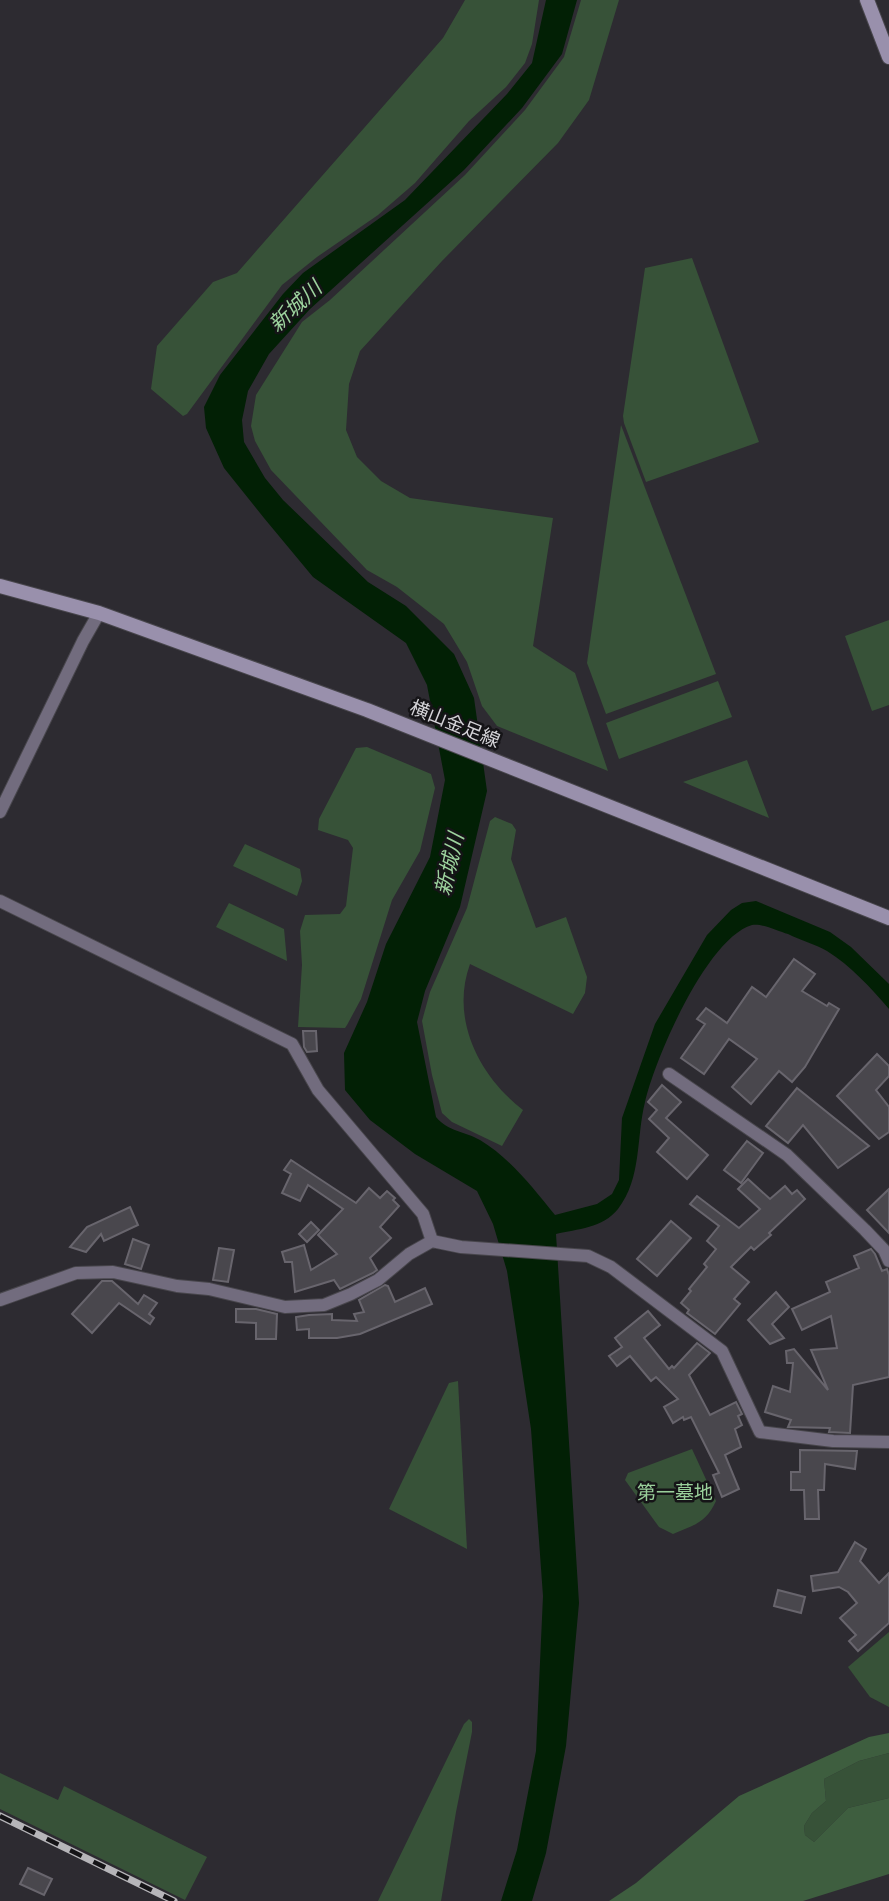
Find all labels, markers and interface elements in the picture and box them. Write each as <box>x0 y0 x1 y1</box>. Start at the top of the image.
water label: 新城川 <box>263 274 328 337</box>
street label: 横山金足線 <box>407 696 503 752</box>
water label: 新城川 <box>430 829 469 898</box>
park label: 第一墓地 <box>637 1481 713 1504</box>

